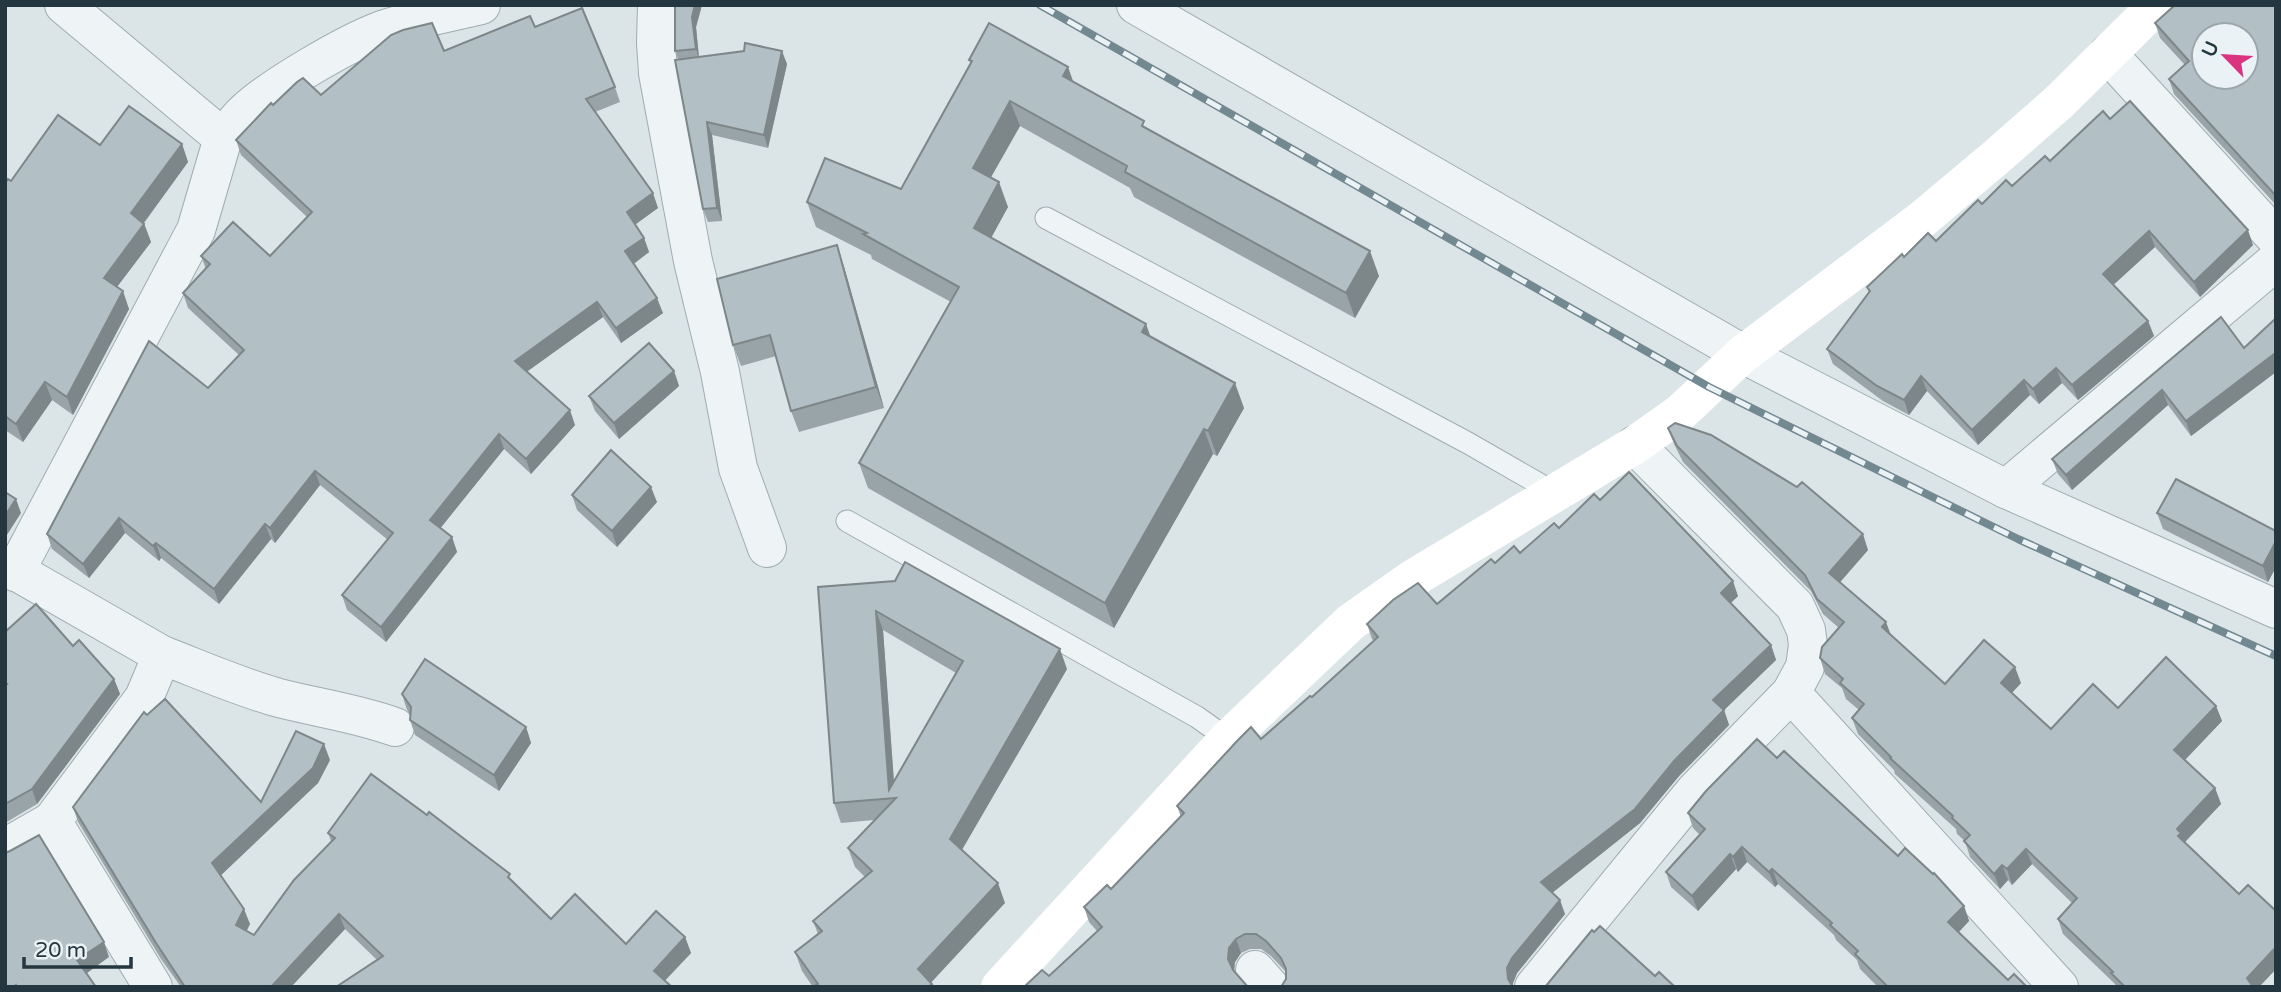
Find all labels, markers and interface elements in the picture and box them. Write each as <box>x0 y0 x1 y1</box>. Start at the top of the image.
north arrow <box>2190 21 2260 91</box>
text: U <box>2197 38 2224 60</box>
scale bar <box>24 926 131 970</box>
text: 20 m <box>35 938 86 963</box>

